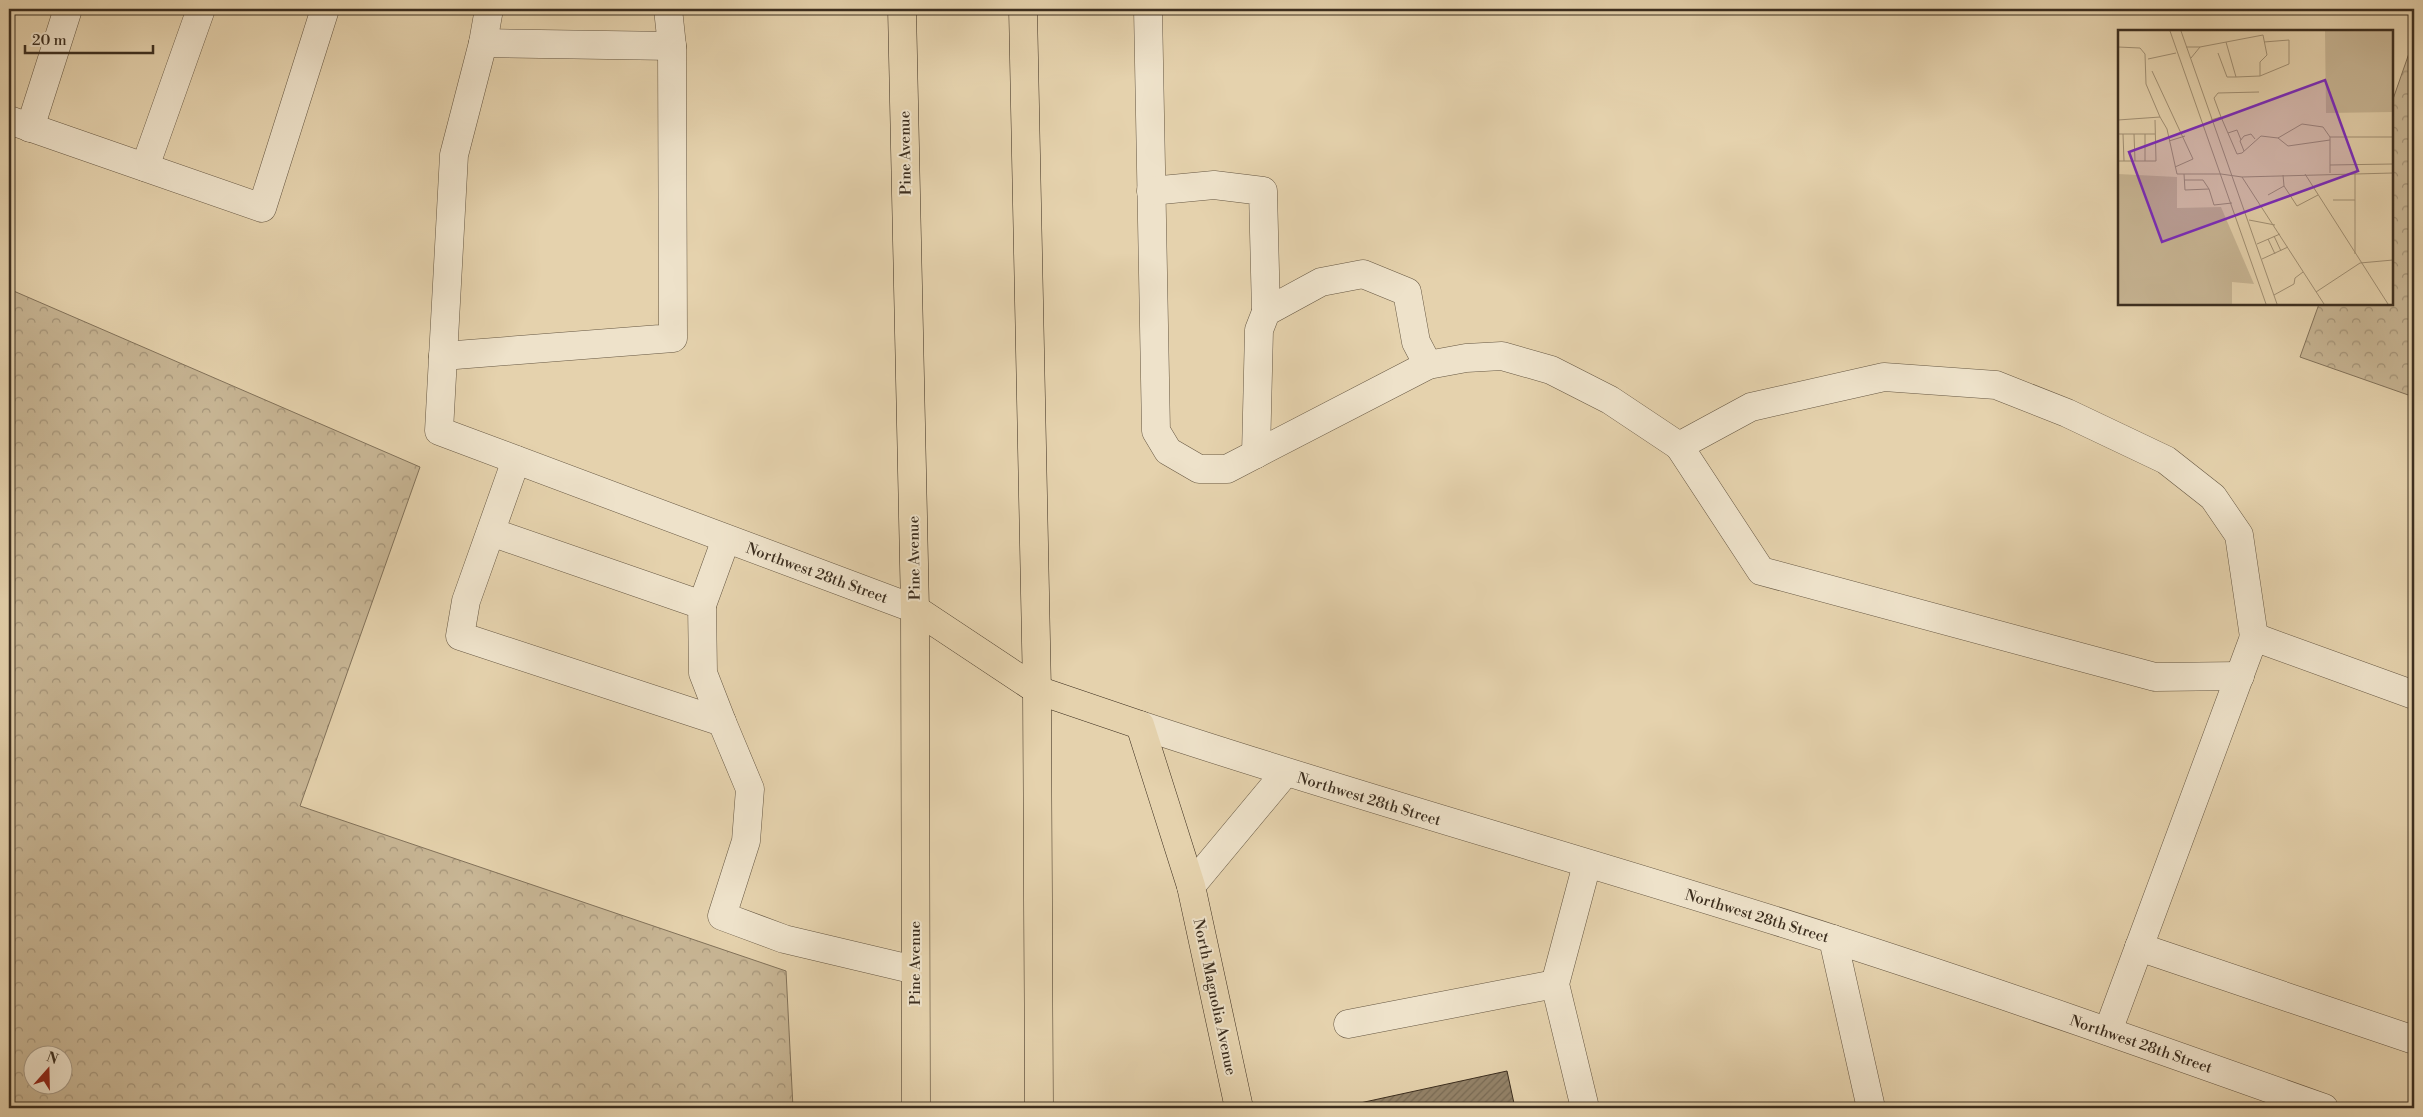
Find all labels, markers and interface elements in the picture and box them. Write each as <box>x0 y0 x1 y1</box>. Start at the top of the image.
scale bar <box>25 22 152 54</box>
inset map <box>2118 30 2393 305</box>
text: 20 m <box>32 31 67 50</box>
street label: Pine Avenue <box>895 111 916 195</box>
street label: Pine Avenue <box>904 516 925 600</box>
street label: Northwest 28th Street <box>743 539 891 608</box>
street label: Northwest 28th Street <box>1295 769 1444 831</box>
street label: Northwest 28th Street <box>1683 886 1832 948</box>
street label: North Magnolia Avenue <box>1189 917 1240 1077</box>
street label: Pine Avenue <box>906 921 925 1005</box>
street label: Northwest 28th Street <box>2067 1011 2215 1078</box>
north arrow <box>22 1044 72 1094</box>
text: N <box>44 1048 60 1069</box>

